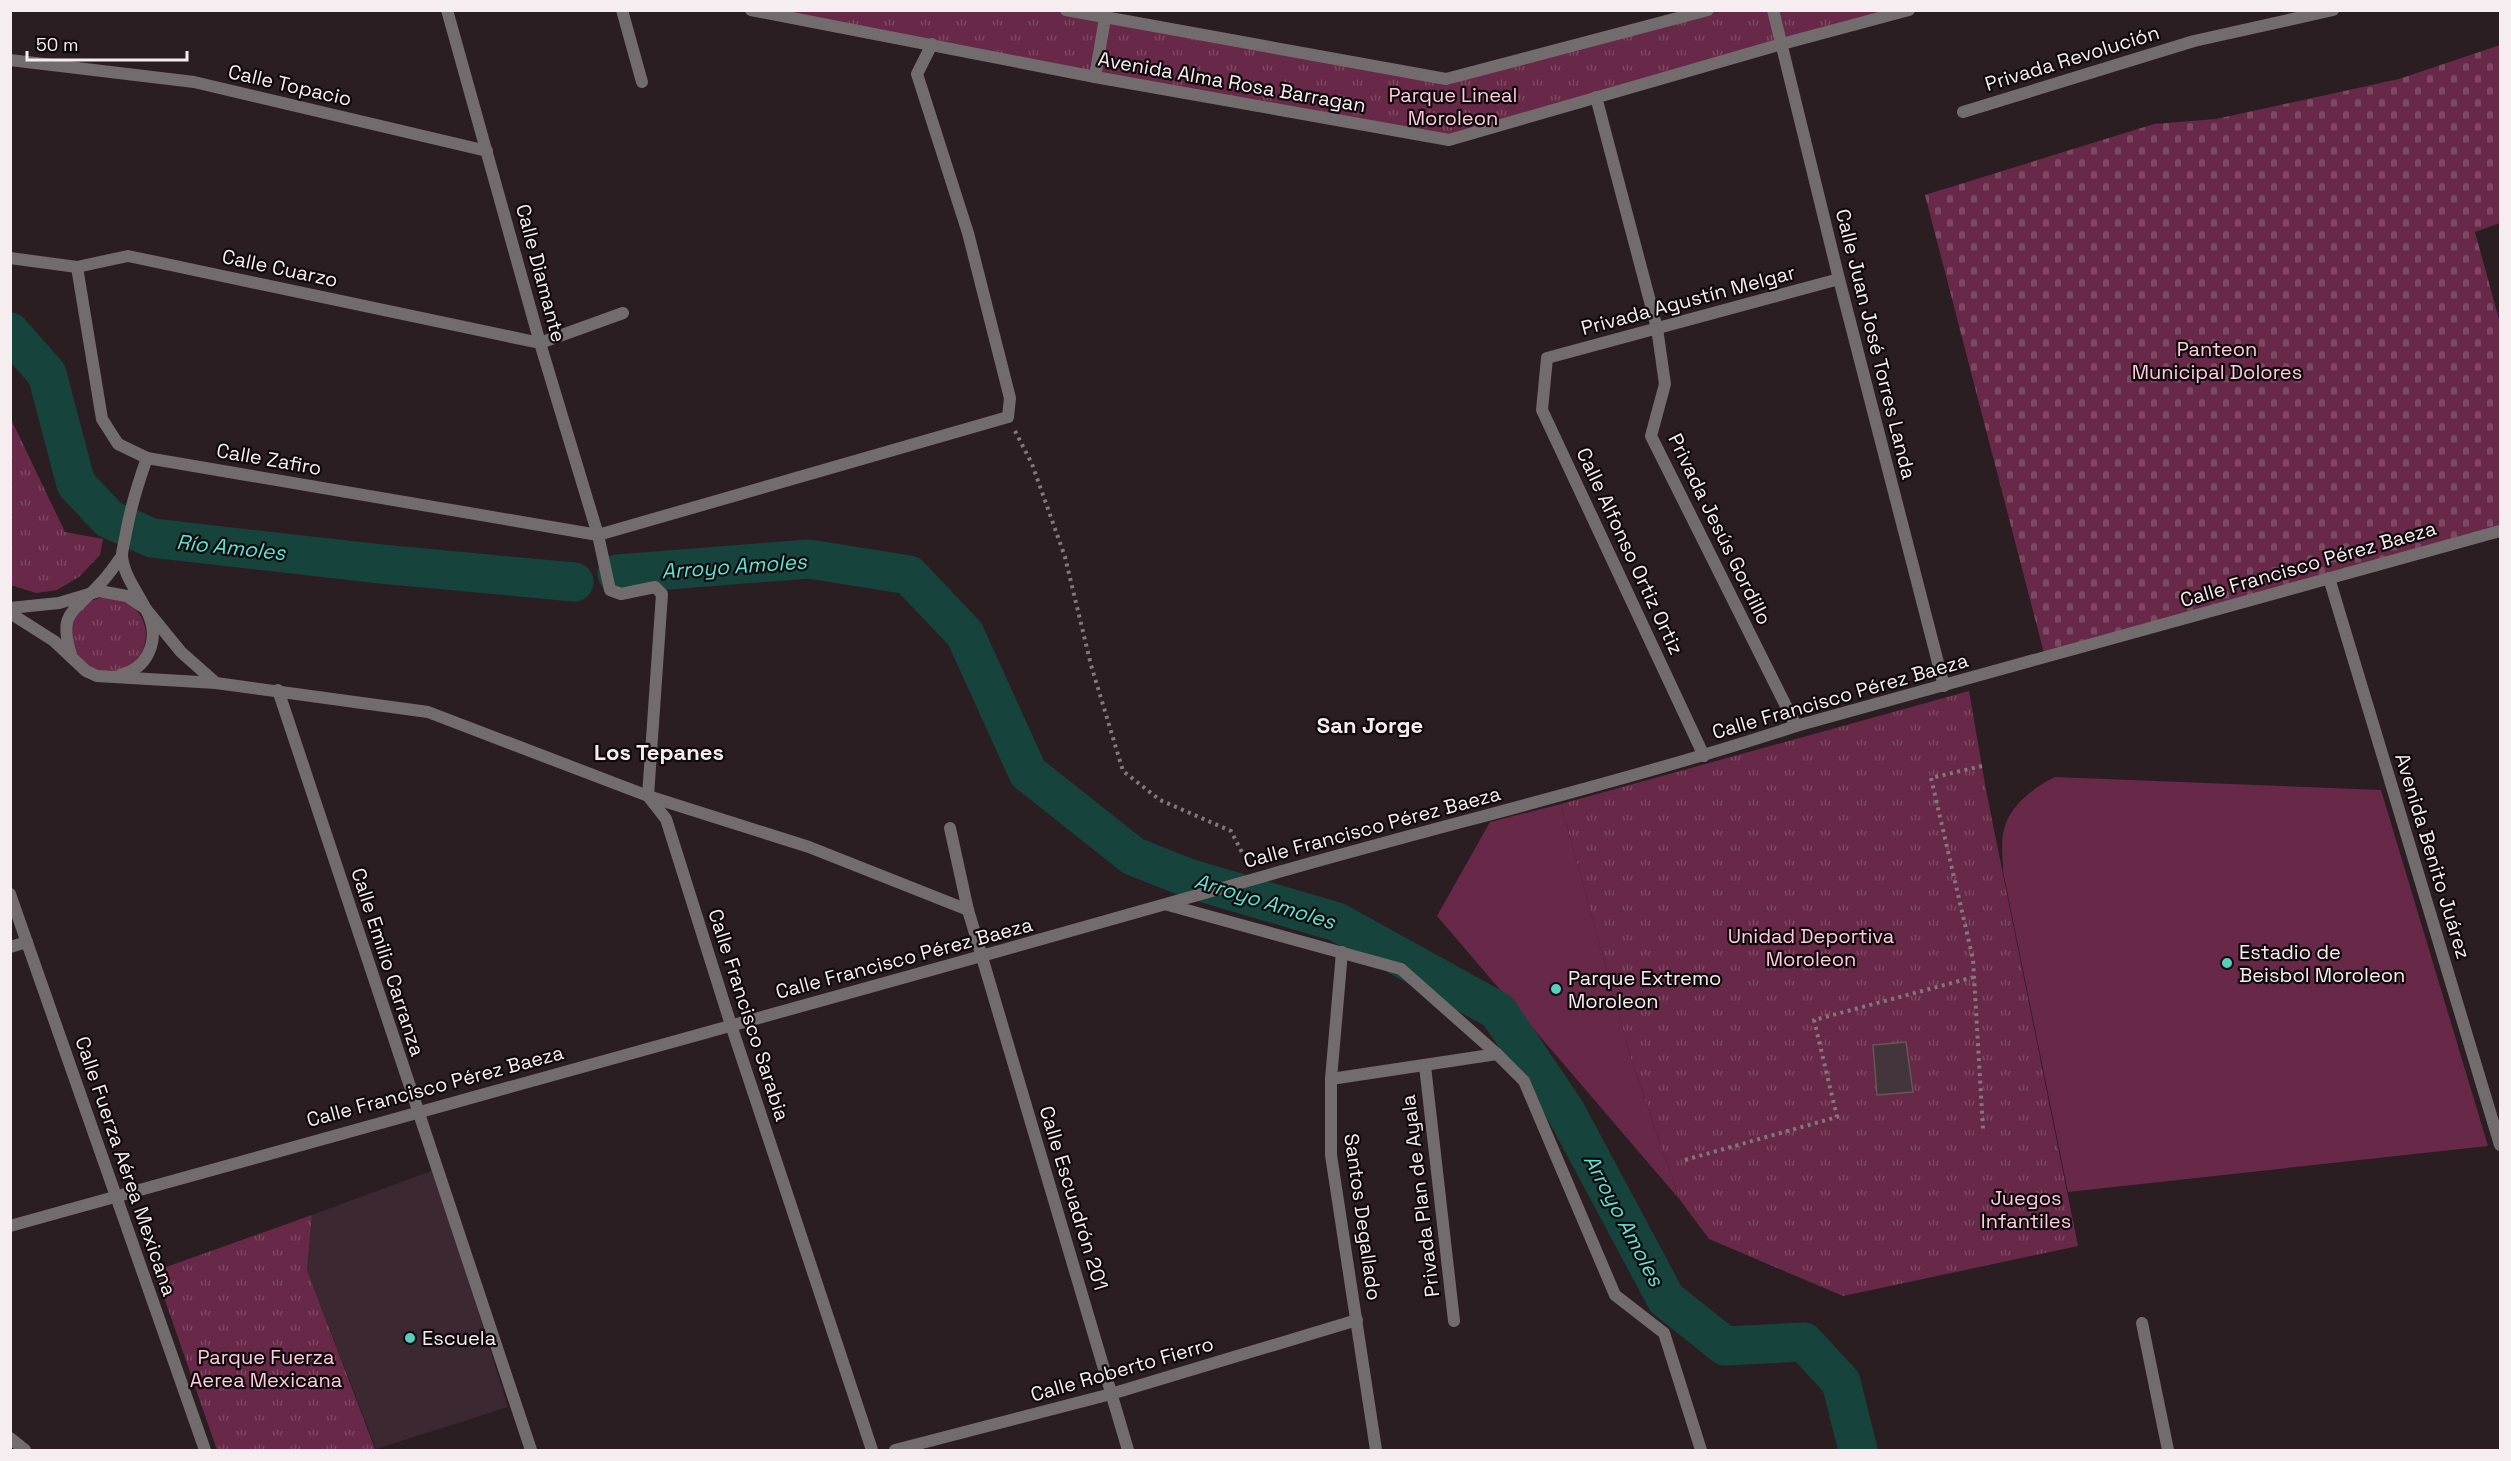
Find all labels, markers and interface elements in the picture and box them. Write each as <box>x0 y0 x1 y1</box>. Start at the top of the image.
street label: Privada Revolución <box>1982 19 2162 97</box>
scale bar <box>27 24 188 62</box>
text: 50 m <box>36 33 78 56</box>
street label: Avenida Alma Rosa Barragan <box>1096 46 1368 118</box>
street label: Calle Topacio <box>226 58 354 112</box>
park label: Parque Lineal Moroleon <box>1389 82 1517 131</box>
street label: Calle Diamante <box>510 201 572 345</box>
street label: Calle Juan José Torres Landa <box>1830 206 1922 482</box>
street label: Calle Cuarzo <box>220 243 340 293</box>
street label: Privada Agustín Melgar <box>1578 259 1798 341</box>
park label: Panteon Municipal Dolores <box>2132 336 2302 385</box>
street label: Privada Jesús Gordillo <box>1662 429 1778 629</box>
street label: Calle Zafiro <box>214 437 324 481</box>
street label: Calle Alfonso Ortiz Ortiz <box>1571 443 1689 659</box>
street label: Calle Francisco Pérez Baeza <box>2177 515 2439 613</box>
water label: Río Amoles <box>175 528 288 566</box>
water label: Arroyo Amoles <box>660 547 808 585</box>
street label: Calle Francisco Pérez Baeza <box>1709 647 1971 745</box>
district label: San Jorge <box>1317 711 1423 739</box>
district label: Los Tepanes <box>594 738 724 766</box>
street label: Avenida Benito Juárez <box>2389 750 2477 962</box>
street label: Calle Francisco Pérez Baeza <box>1241 780 1503 874</box>
street label: Calle Emilio Carranza <box>345 865 431 1059</box>
water label: Arroyo Amoles <box>1191 867 1339 935</box>
street label: Calle Francisco Sarabia <box>702 906 796 1124</box>
street label: Calle Francisco Pérez Baeza <box>773 911 1035 1005</box>
park label: Unidad Deportiva Moroleon <box>1728 923 1894 972</box>
place label: Estadio de Beisbol Moroleon <box>2239 939 2405 988</box>
marker: Estadio de Beisbol Moroleon <box>2220 956 2234 970</box>
place label: Parque Extremo Moroleon <box>1568 965 1721 1014</box>
marker: Parque Extremo Moroleon <box>1549 982 1563 996</box>
street label: Calle Fuerza Aérea Mexicana <box>69 1033 183 1299</box>
street label: Calle Francisco Pérez Baeza <box>304 1039 566 1133</box>
street label: Privada Plan de Ayala <box>1395 1093 1445 1299</box>
street label: Calle Escuadrón 201 <box>1034 1103 1114 1293</box>
street label: Santos Degallado <box>1338 1132 1388 1302</box>
water label: Arroyo Amoles <box>1578 1149 1671 1291</box>
park label: Juegos Infantiles <box>1981 1185 2071 1234</box>
place label: Escuela <box>422 1325 496 1351</box>
street label: Calle Roberto Fierro <box>1027 1330 1217 1408</box>
marker: Escuela <box>403 1331 417 1345</box>
park label: Parque Fuerza Aerea Mexicana <box>190 1344 342 1393</box>

